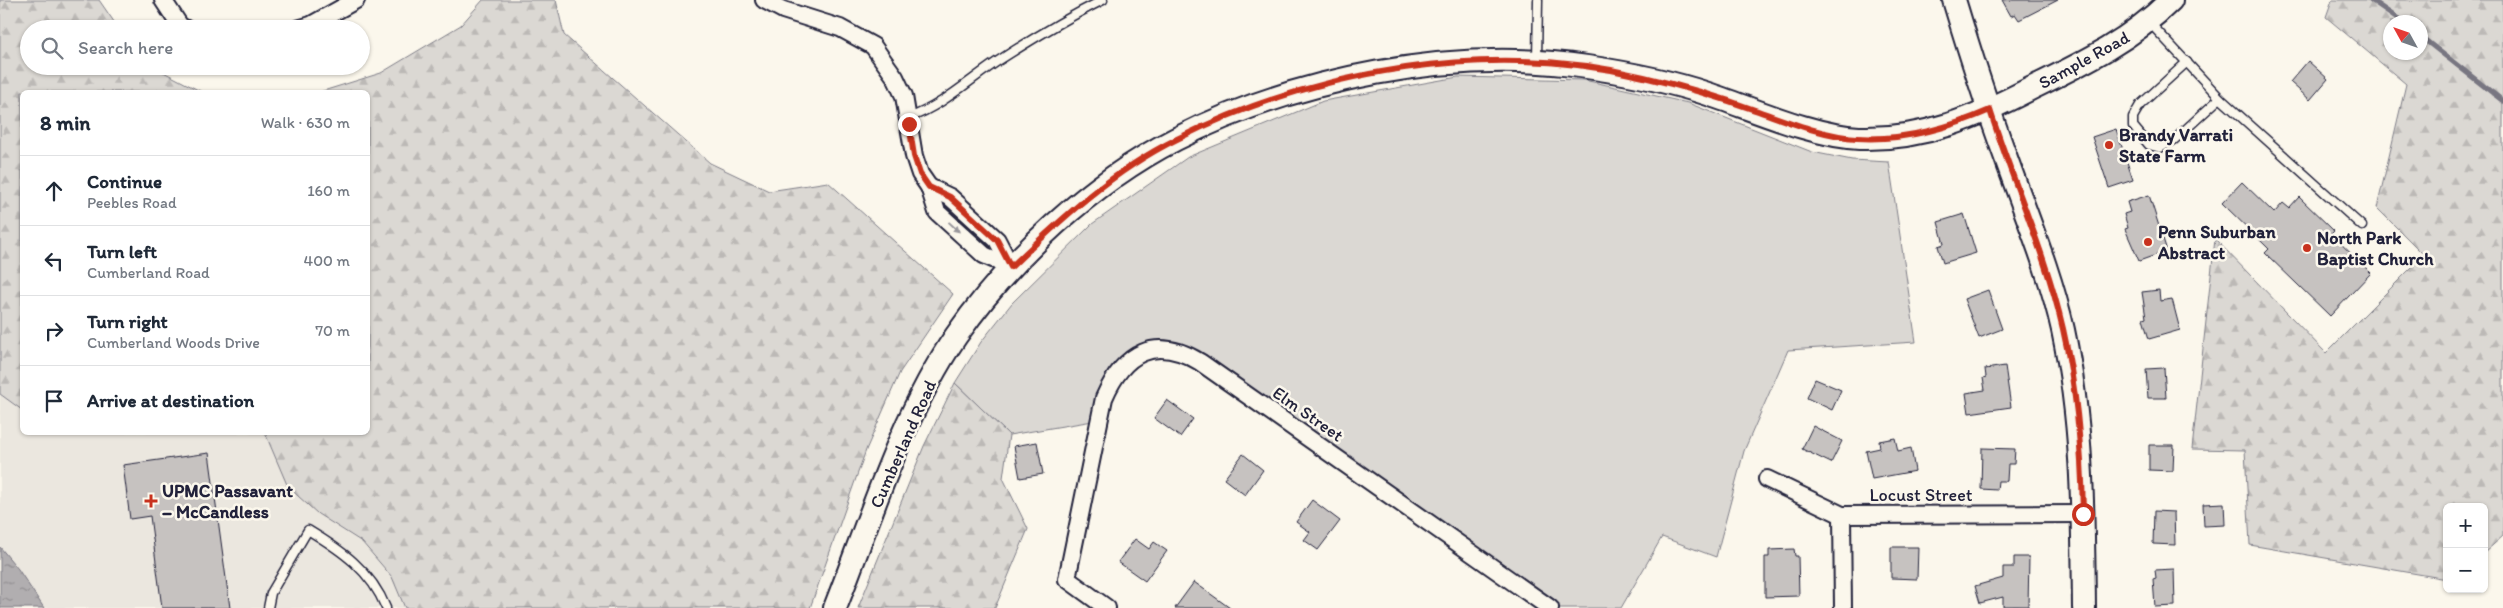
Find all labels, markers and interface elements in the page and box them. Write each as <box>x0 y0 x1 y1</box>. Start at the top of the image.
north arrow <box>2383 15 2428 60</box>
search box <box>20 20 370 75</box>
street label: Sample Road <box>2035 26 2133 94</box>
icon: search <box>38 34 66 62</box>
text: Search here <box>78 36 173 59</box>
text: 8 min <box>40 110 90 135</box>
text: Walk · 630 m <box>261 113 350 132</box>
route end <box>898 113 921 136</box>
place label: Brandy Varrati State Farm <box>2119 124 2233 167</box>
marker: Brandy Varrati State Farm <box>2103 139 2115 151</box>
text: Continue <box>87 170 162 193</box>
icon: ahead <box>40 177 68 205</box>
text: 160 m <box>307 181 350 200</box>
text: Peebles Road <box>87 193 177 212</box>
one-way arrow <box>948 221 960 233</box>
place label: Penn Suburban Abstract <box>2157 221 2276 264</box>
place label: North Park Baptist Church <box>2317 227 2434 270</box>
marker: Penn Suburban Abstract <box>2142 236 2154 248</box>
text: Turn left <box>87 240 157 263</box>
marker: North Park Baptist Church <box>2301 242 2313 254</box>
icon: left <box>40 247 68 275</box>
text: 400 m <box>304 251 350 270</box>
text: Cumberland Road <box>87 263 210 282</box>
text: Turn right <box>87 310 168 333</box>
icon: right <box>40 317 68 345</box>
text: 70 m <box>315 321 350 340</box>
text: Cumberland Woods Drive <box>87 333 260 352</box>
street label: Cumberland Road <box>865 376 941 512</box>
street label: Elm Street <box>1268 382 1348 447</box>
icon: arrive <box>40 387 68 415</box>
text: Arrive at destination <box>87 389 254 412</box>
place label: UPMC Passavant – McCandless <box>162 480 293 523</box>
street label: Locust Street <box>1870 484 1973 506</box>
marker: UPMC Passavant – McCandless <box>144 494 158 508</box>
route start <box>2072 503 2095 526</box>
map controls <box>2443 503 2488 593</box>
button: + <box>2443 503 2488 548</box>
button: − <box>2443 548 2488 593</box>

